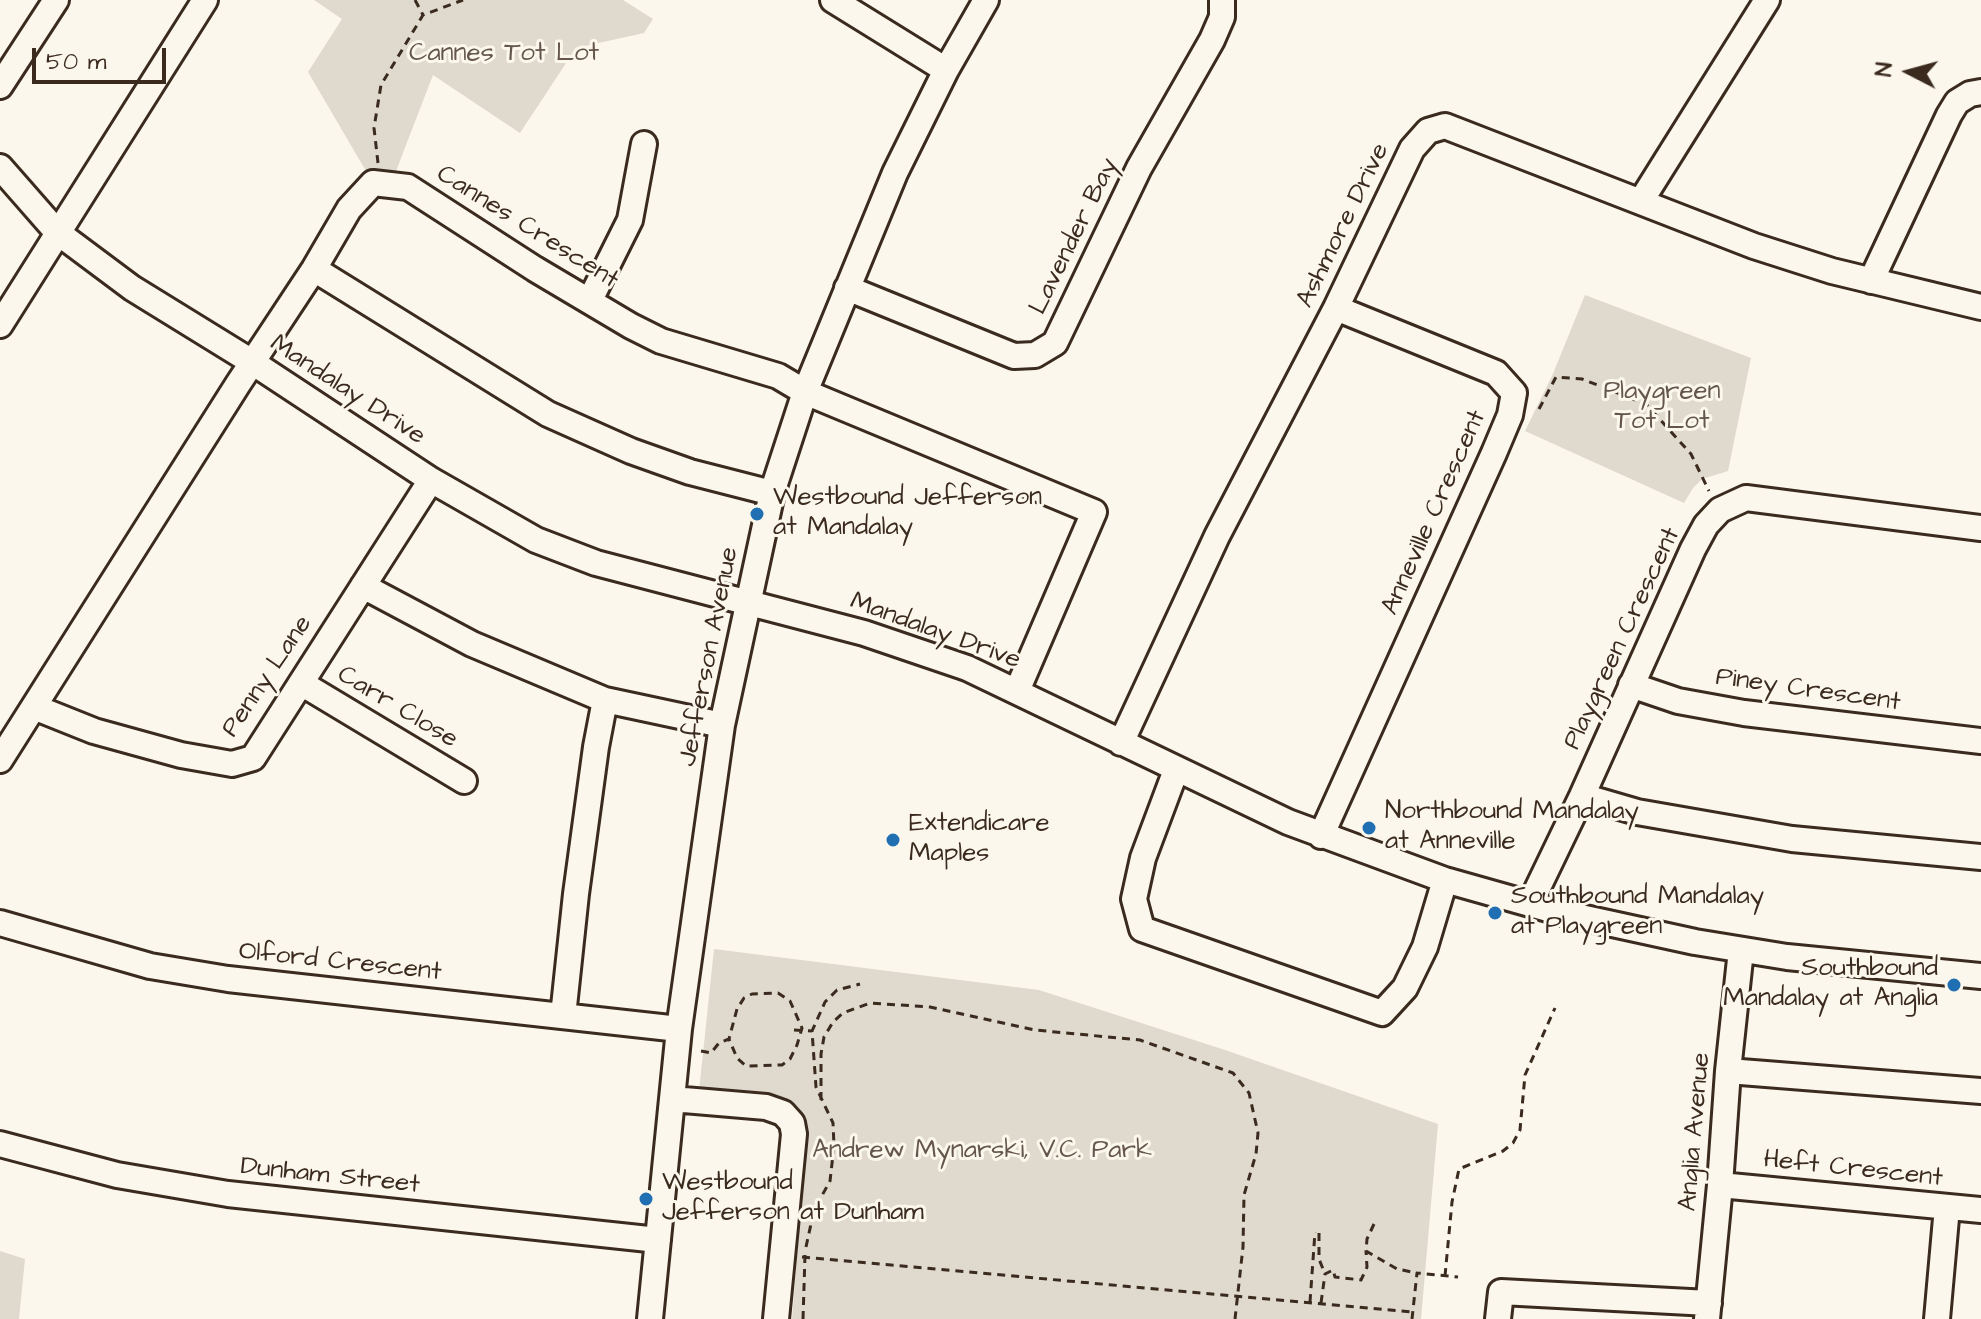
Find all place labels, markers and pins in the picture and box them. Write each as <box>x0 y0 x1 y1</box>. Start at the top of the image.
place label: Westbound Jefferson at Mandalay <box>773 483 1042 544</box>
marker: Westbound Jefferson at Mandalay <box>748 505 766 523</box>
place label: Northbound Mandalay at Anneville <box>1385 797 1639 858</box>
place label: Extendicare Maples <box>909 809 1050 870</box>
marker: Northbound Mandalay at Anneville <box>1360 819 1378 837</box>
marker: Extendicare Maples <box>884 831 902 849</box>
place label: Southbound Mandalay at Playgreen <box>1511 882 1764 944</box>
marker: Southbound Mandalay at Playgreen <box>1486 904 1504 922</box>
place label: Southbound Mandalay at Anglia <box>1723 954 1938 1016</box>
marker: Southbound Mandalay at Anglia <box>1945 976 1963 994</box>
place label: Westbound Jefferson at Dunham <box>662 1168 924 1230</box>
marker: Westbound Jefferson at Dunham <box>637 1190 655 1208</box>

